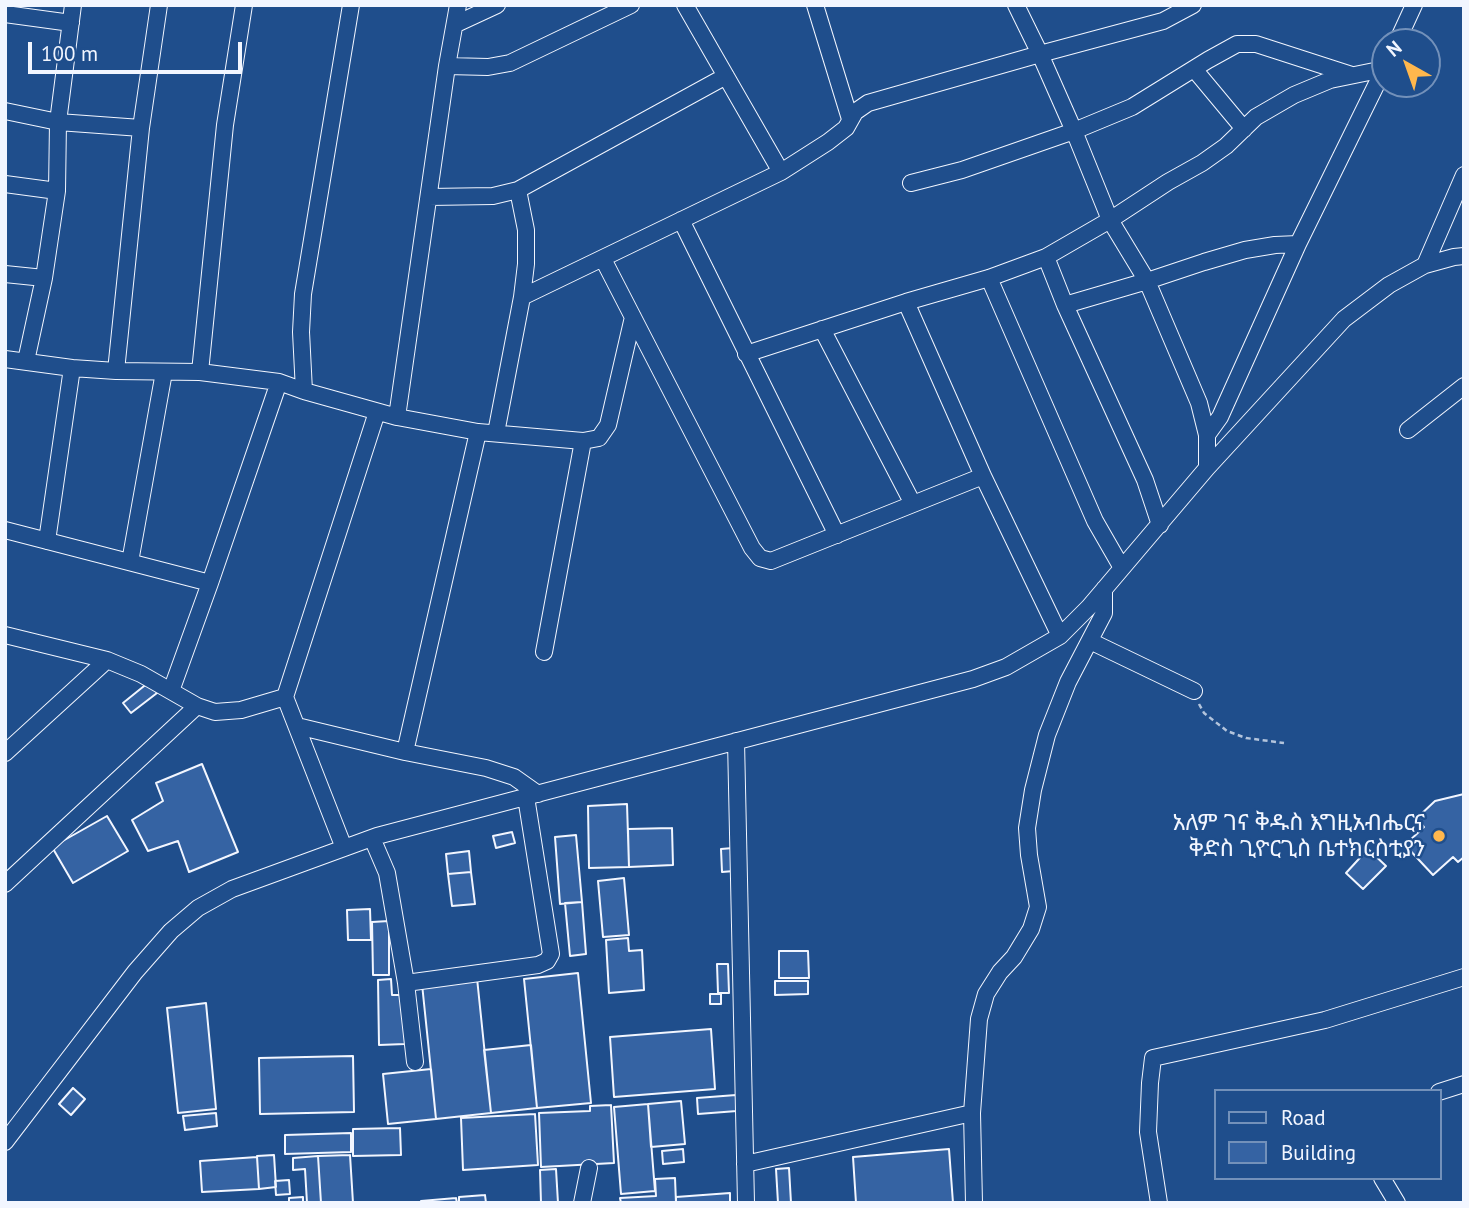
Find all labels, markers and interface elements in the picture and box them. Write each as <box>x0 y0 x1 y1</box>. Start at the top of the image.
scale bar <box>32 28 245 72</box>
north arrow <box>1371 28 1441 98</box>
text: N <box>1381 35 1406 62</box>
text: 100 m <box>41 40 98 67</box>
place label: አለም ገና ቅዱስ እግዚአብሔርና ቅድስ ጊዮርጊስ ቤተክርስቲያን <box>1172 809 1425 863</box>
marker: አለም ገና ቅዱስ እግዚአብሔርና ቅድስ ጊዮርጊስ ቤተክርስቲያን <box>1431 828 1447 844</box>
legend <box>1214 1089 1441 1180</box>
text: Road <box>1281 1104 1325 1131</box>
text: Building <box>1281 1139 1356 1166</box>

